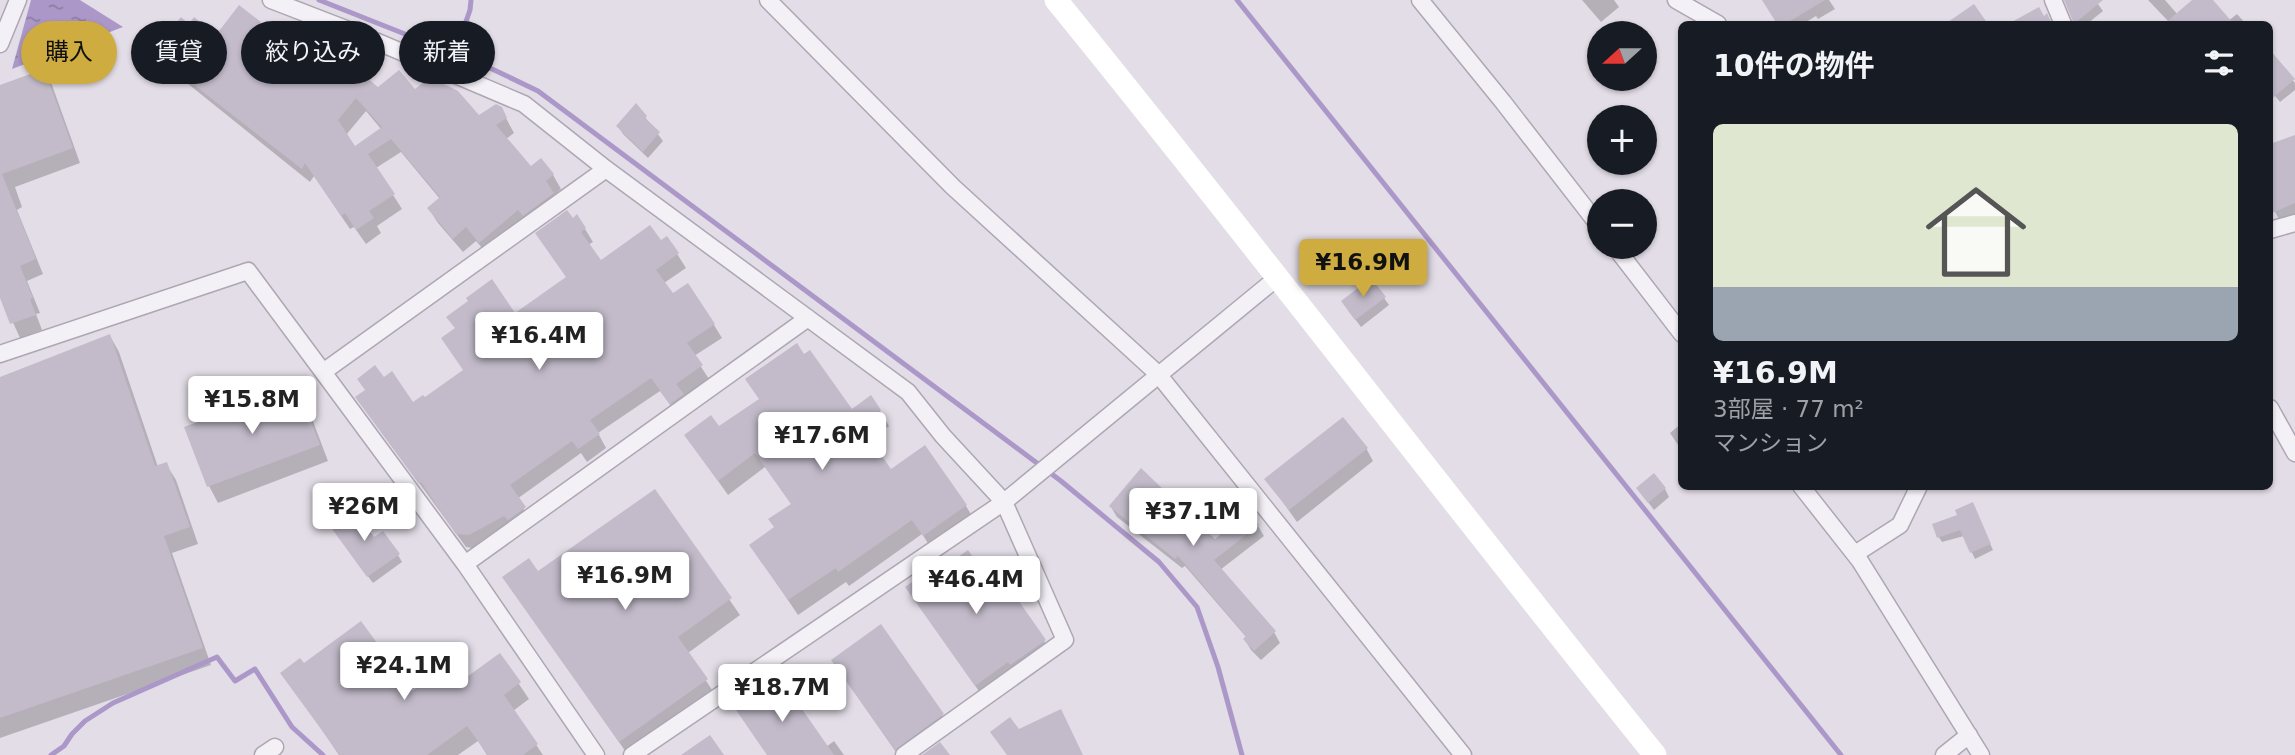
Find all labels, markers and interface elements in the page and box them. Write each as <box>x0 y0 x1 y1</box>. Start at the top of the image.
chip: 購入 <box>21 21 117 84</box>
chip: 賃貸 <box>131 21 227 84</box>
chip: 絞り込み <box>241 21 385 84</box>
chip: 新着 <box>399 21 495 84</box>
north arrow <box>1587 21 1657 91</box>
map controls <box>1587 21 1657 259</box>
icon: filters <box>2200 44 2238 82</box>
text: 10件の物件 <box>1713 48 1875 83</box>
button: + <box>1587 105 1657 175</box>
icon: home <box>1913 169 2039 295</box>
button: − <box>1587 189 1657 259</box>
pin: ¥16.9M <box>1306 240 1420 299</box>
text: ¥16.9M <box>1315 249 1411 275</box>
pin: ¥16.4M <box>482 312 596 372</box>
text: ¥16.4M <box>491 322 587 348</box>
text: ¥16.9M <box>1713 355 1838 390</box>
pin: ¥15.8M <box>195 376 309 436</box>
text: ¥15.8M <box>204 386 300 412</box>
text: 3部屋 · 77 m² <box>1713 396 1864 422</box>
pin: ¥17.6M <box>765 412 879 472</box>
text: ¥17.6M <box>774 422 870 448</box>
text: マンション <box>1713 430 1828 456</box>
pin: ¥26M <box>323 484 405 543</box>
pin: ¥37.1M <box>1136 489 1250 548</box>
text: ¥26M <box>329 493 399 519</box>
text: ¥37.1M <box>1145 498 1241 524</box>
pin: ¥16.9M <box>568 552 682 612</box>
pin: ¥46.4M <box>919 556 1033 616</box>
text: ¥16.9M <box>577 562 673 588</box>
text: ¥46.4M <box>928 566 1024 592</box>
pin: ¥24.1M <box>347 642 461 702</box>
text: ¥24.1M <box>356 652 452 678</box>
pin: ¥18.7M <box>725 664 839 724</box>
text: ¥18.7M <box>734 674 830 700</box>

